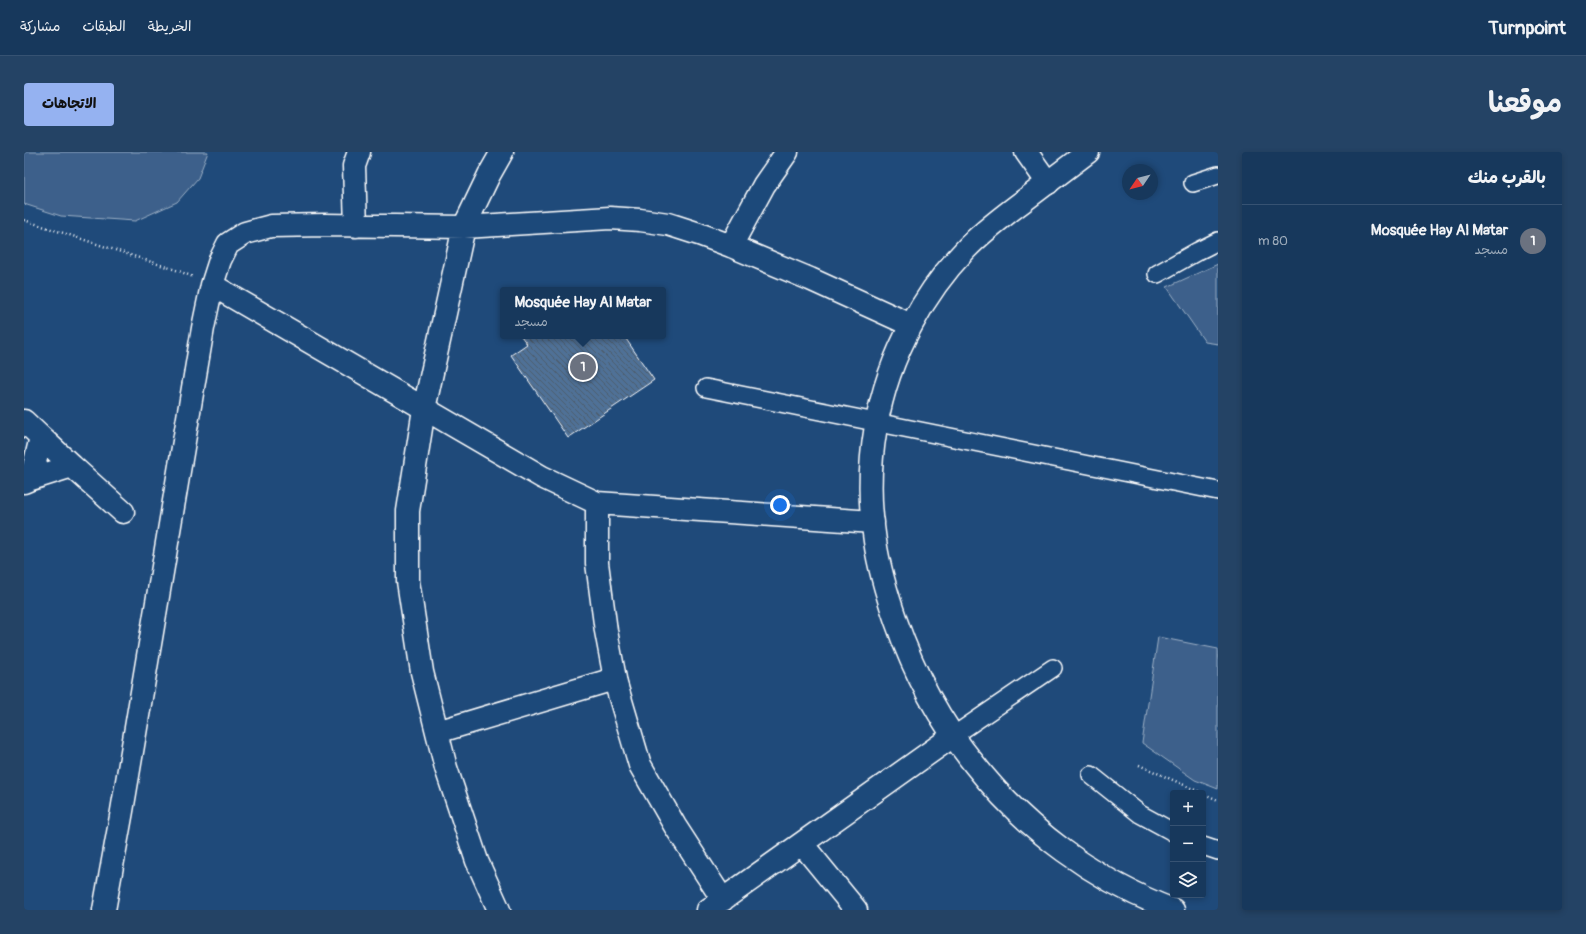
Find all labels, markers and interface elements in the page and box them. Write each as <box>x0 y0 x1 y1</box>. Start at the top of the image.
text: Turnpoint <box>1488 16 1566 40</box>
text: مشاركة <box>20 18 60 35</box>
text: الطبقات <box>82 18 126 35</box>
text: الخريطة <box>148 18 191 35</box>
button: الاتجاهات <box>24 83 114 126</box>
text: موقعنا <box>1488 86 1562 121</box>
north arrow <box>1122 164 1158 200</box>
text: بالقرب منك <box>1468 167 1546 188</box>
text: Mosquée Hay Al Matar <box>1371 221 1508 240</box>
text: 80 m <box>1258 233 1288 249</box>
text: 1 <box>1530 233 1536 249</box>
text: مسجد <box>1475 242 1508 258</box>
popup <box>500 287 666 339</box>
text: Mosquée Hay Al Matar <box>514 293 652 312</box>
text: مسجد <box>514 314 548 330</box>
pin: 1 <box>570 352 596 382</box>
your location <box>770 495 790 515</box>
map controls <box>1170 790 1206 898</box>
button: + <box>1170 790 1206 826</box>
button: − <box>1170 826 1206 862</box>
button: layers <box>1170 862 1206 898</box>

